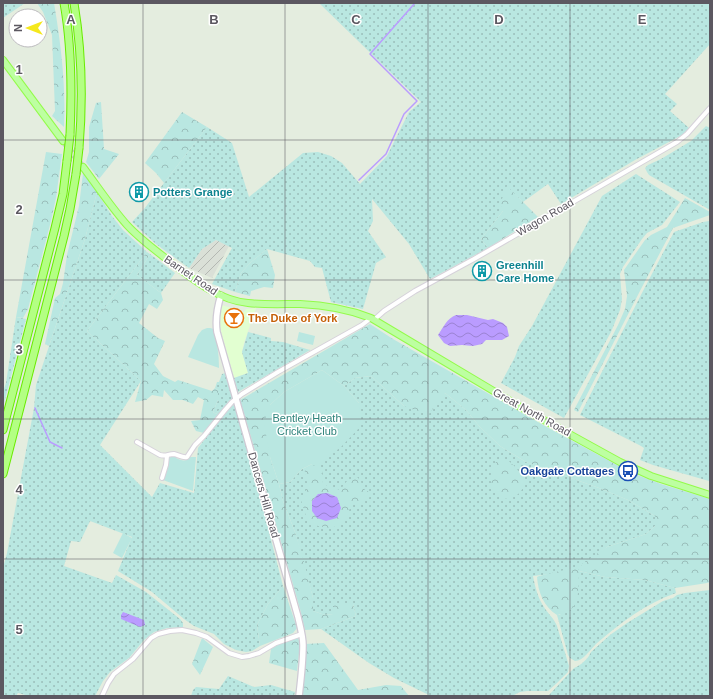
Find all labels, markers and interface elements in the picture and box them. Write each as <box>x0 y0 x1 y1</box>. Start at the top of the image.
north arrow <box>8 8 48 48</box>
text: A <box>66 12 76 27</box>
text: B <box>209 12 219 27</box>
text: C <box>351 12 361 27</box>
text: D <box>494 12 504 27</box>
text: E <box>638 12 647 27</box>
text: N <box>12 24 24 32</box>
text: 1 <box>15 62 23 77</box>
building icon: Potters Grange <box>128 181 150 203</box>
place label: Potters Grange <box>153 186 232 198</box>
street label: Wagon Road <box>514 196 576 238</box>
text: 2 <box>15 202 23 217</box>
street label: Barnet Road <box>162 253 220 297</box>
place label: Greenhill Care Home <box>496 259 554 284</box>
building icon: Greenhill Care Home <box>471 260 493 282</box>
bar icon: The Duke of York <box>223 307 245 329</box>
place label: The Duke of York <box>248 312 338 324</box>
text: 3 <box>15 342 23 357</box>
street label: Great North Road <box>491 386 573 438</box>
park label: Bentley Heath Cricket Club <box>272 412 342 437</box>
street label: Dancers Hill Road <box>246 451 282 539</box>
bus stop icon: Oakgate Cottages <box>617 460 639 482</box>
place label: Oakgate Cottages <box>520 465 614 477</box>
text: 4 <box>15 482 23 497</box>
text: 5 <box>15 622 23 637</box>

